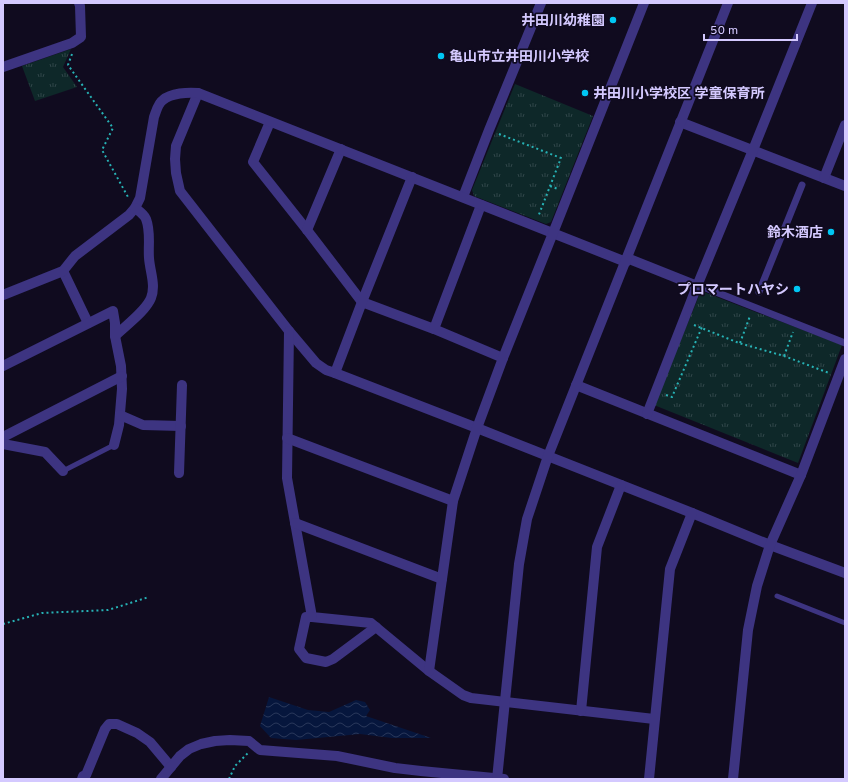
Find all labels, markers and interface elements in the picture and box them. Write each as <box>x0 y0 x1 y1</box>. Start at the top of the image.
place label: 井田川幼稚園 <box>521 12 605 30</box>
marker: 井田川幼稚園 <box>608 15 618 25</box>
scale bar <box>704 16 797 42</box>
text: 50 m <box>710 23 738 39</box>
place label: 亀山市立井田川小学校 <box>449 48 589 66</box>
marker: 亀山市立井田川小学校 <box>436 51 446 61</box>
place label: 井田川小学校区 学童保育所 <box>593 85 765 103</box>
marker: 井田川小学校区 学童保育所 <box>580 88 590 98</box>
place label: 鈴木酒店 <box>767 225 823 242</box>
marker: 鈴木酒店 <box>826 227 836 237</box>
place label: プロマートハヤシ <box>677 282 789 299</box>
marker: プロマートハヤシ <box>792 284 802 294</box>

